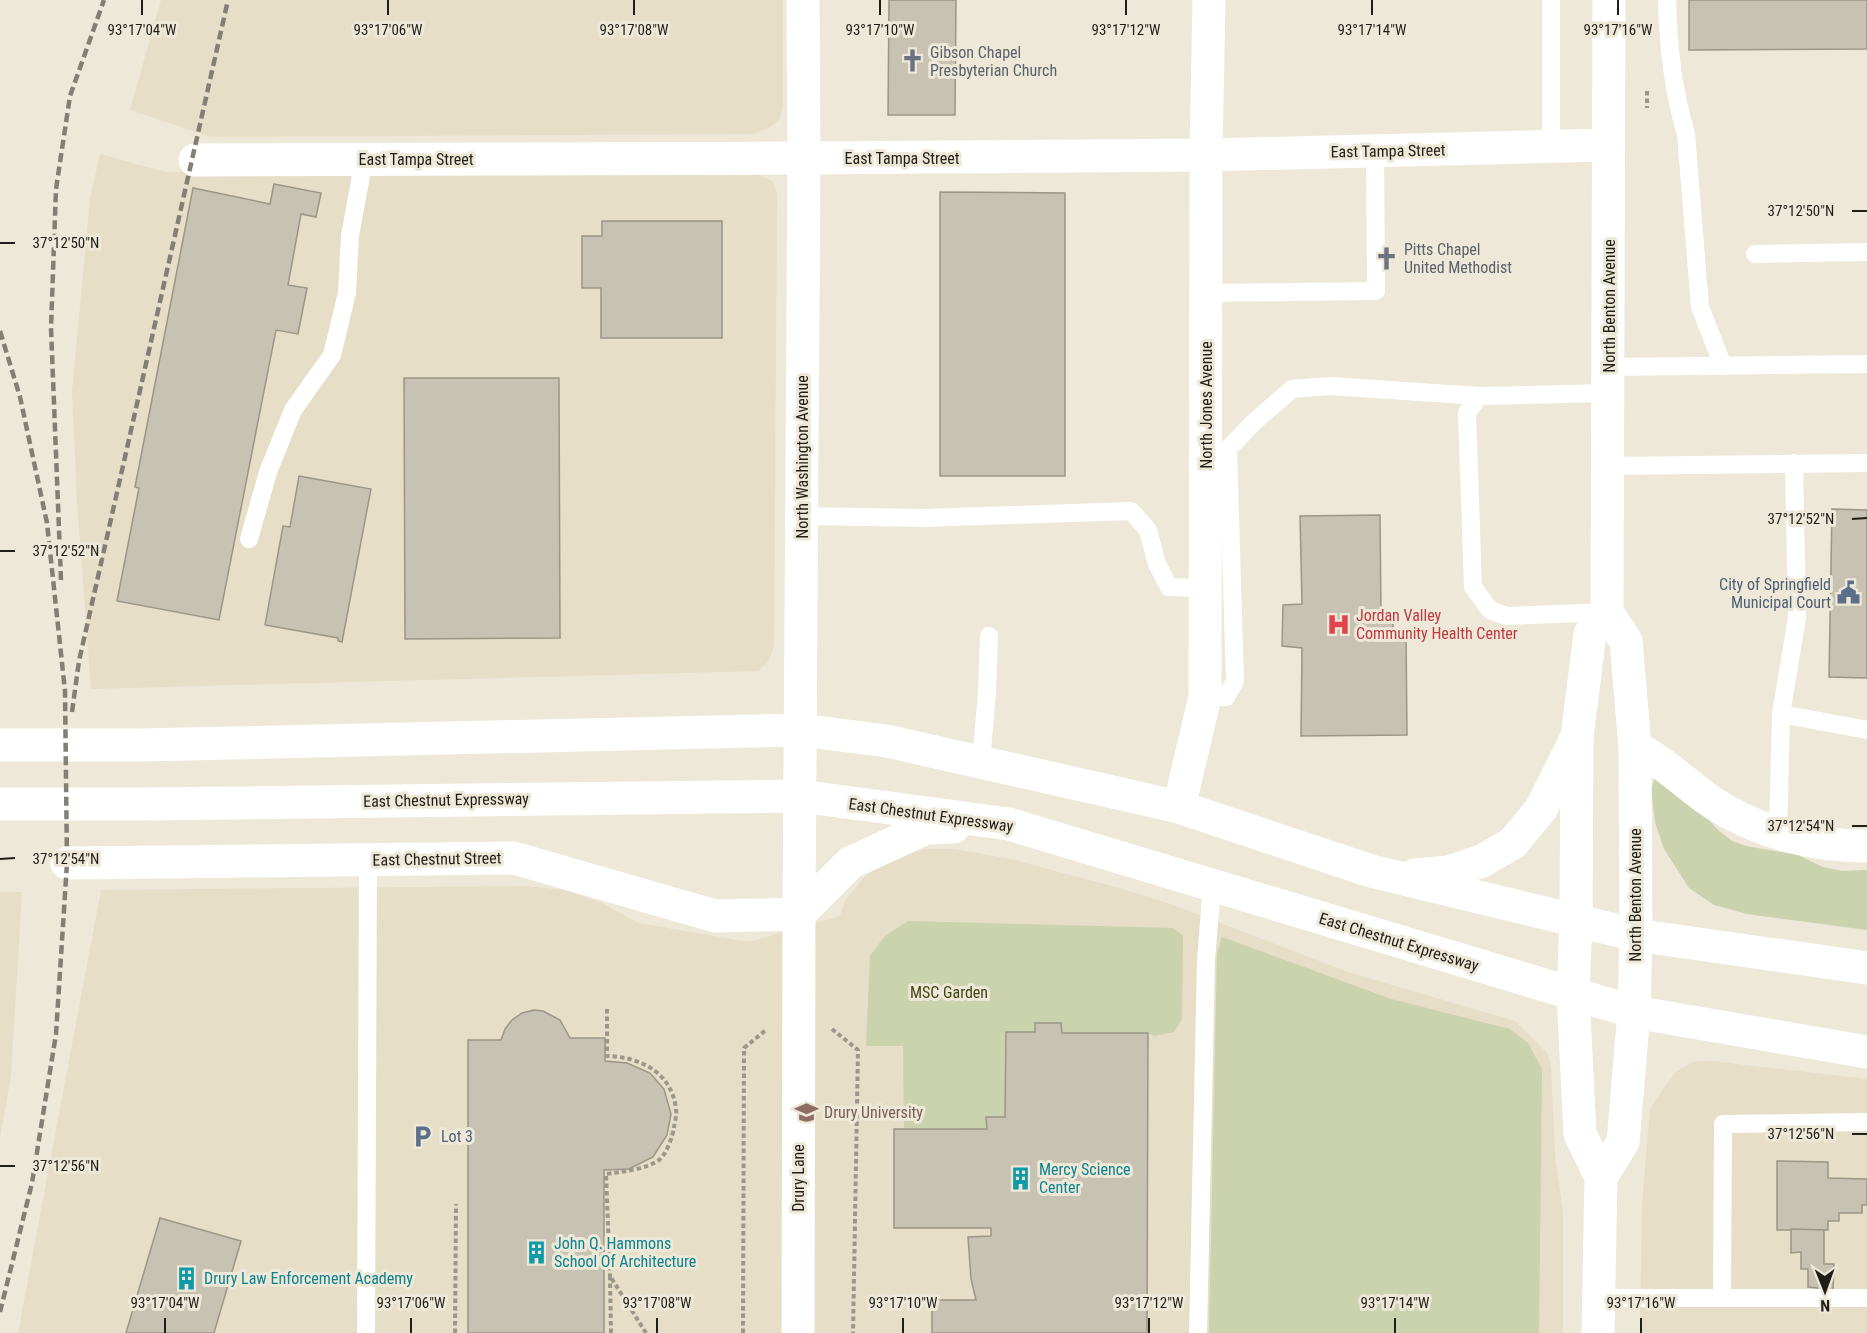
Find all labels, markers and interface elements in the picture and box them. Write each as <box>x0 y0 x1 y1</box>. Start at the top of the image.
text: 93°17'04"W <box>108 21 177 39</box>
text: 93°17'06"W <box>354 21 423 39</box>
text: 93°17'08"W <box>600 21 669 39</box>
text: 93°17'10"W <box>846 21 915 39</box>
text: 93°17'12"W <box>1092 21 1161 39</box>
text: 93°17'14"W <box>1338 21 1407 39</box>
text: 93°17'16"W <box>1584 21 1653 39</box>
place label: Gibson Chapel Presbyterian Church <box>930 43 1057 80</box>
church icon: Gibson Chapel Presbyterian Church <box>899 48 925 74</box>
street label: East Tampa Street <box>1330 140 1446 162</box>
street label: East Tampa Street <box>845 149 960 168</box>
street label: East Tampa Street <box>359 150 474 169</box>
text: 37°12'50"N <box>1768 202 1834 220</box>
text: 37°12'50"N <box>33 234 99 252</box>
street label: North Benton Avenue <box>1600 239 1619 373</box>
place label: Pitts Chapel United Methodist <box>1404 240 1512 277</box>
church icon: Pitts Chapel United Methodist <box>1373 245 1399 271</box>
street label: North Jones Avenue <box>1197 341 1216 469</box>
street label: North Washington Avenue <box>793 375 812 539</box>
text: 37°12'52"N <box>1768 510 1834 528</box>
text: 37°12'52"N <box>33 542 99 560</box>
place label: City of Springfield Municipal Court <box>1719 575 1831 612</box>
public building icon: City of Springfield Municipal Court <box>1836 580 1862 606</box>
place label: Jordan Valley Community Health Center <box>1356 606 1518 643</box>
hospital icon: Jordan Valley Community Health Center <box>1325 611 1351 637</box>
street label: East Chestnut Expressway <box>363 789 529 811</box>
street label: East Chestnut Expressway <box>848 794 1015 836</box>
text: 37°12'54"N <box>1768 817 1834 835</box>
street label: North Benton Avenue <box>1626 828 1645 962</box>
street label: East Chestnut Street <box>372 848 502 870</box>
text: 37°12'54"N <box>33 850 99 868</box>
street label: East Chestnut Expressway <box>1317 909 1481 975</box>
park label: MSC Garden <box>910 983 988 1002</box>
school or university icon: Drury University <box>793 1099 819 1125</box>
place label: Drury University <box>824 1103 923 1122</box>
parking icon: Lot 3 <box>410 1123 436 1149</box>
text: 37°12'56"N <box>1768 1125 1834 1143</box>
place label: Lot 3 <box>441 1127 473 1146</box>
street label: Drury Lane <box>789 1144 808 1212</box>
text: 37°12'56"N <box>33 1157 99 1175</box>
place label: Mercy Science Center <box>1039 1160 1131 1197</box>
building icon: Mercy Science Center <box>1008 1165 1034 1191</box>
place label: John Q. Hammons School Of Architecture <box>554 1234 696 1271</box>
building icon: John Q. Hammons School Of Architecture <box>523 1239 549 1265</box>
north arrow <box>1795 1261 1855 1321</box>
building icon: Drury Law Enforcement Academy <box>173 1265 199 1291</box>
place label: Drury Law Enforcement Academy <box>204 1269 413 1288</box>
text: 93°17'04"W <box>131 1294 200 1312</box>
text: 93°17'06"W <box>377 1294 446 1312</box>
text: 93°17'08"W <box>623 1294 692 1312</box>
text: 93°17'10"W <box>869 1294 938 1312</box>
text: 93°17'12"W <box>1115 1294 1184 1312</box>
text: 93°17'14"W <box>1361 1294 1430 1312</box>
text: 93°17'16"W <box>1607 1294 1676 1312</box>
text: N <box>1820 1296 1830 1315</box>

